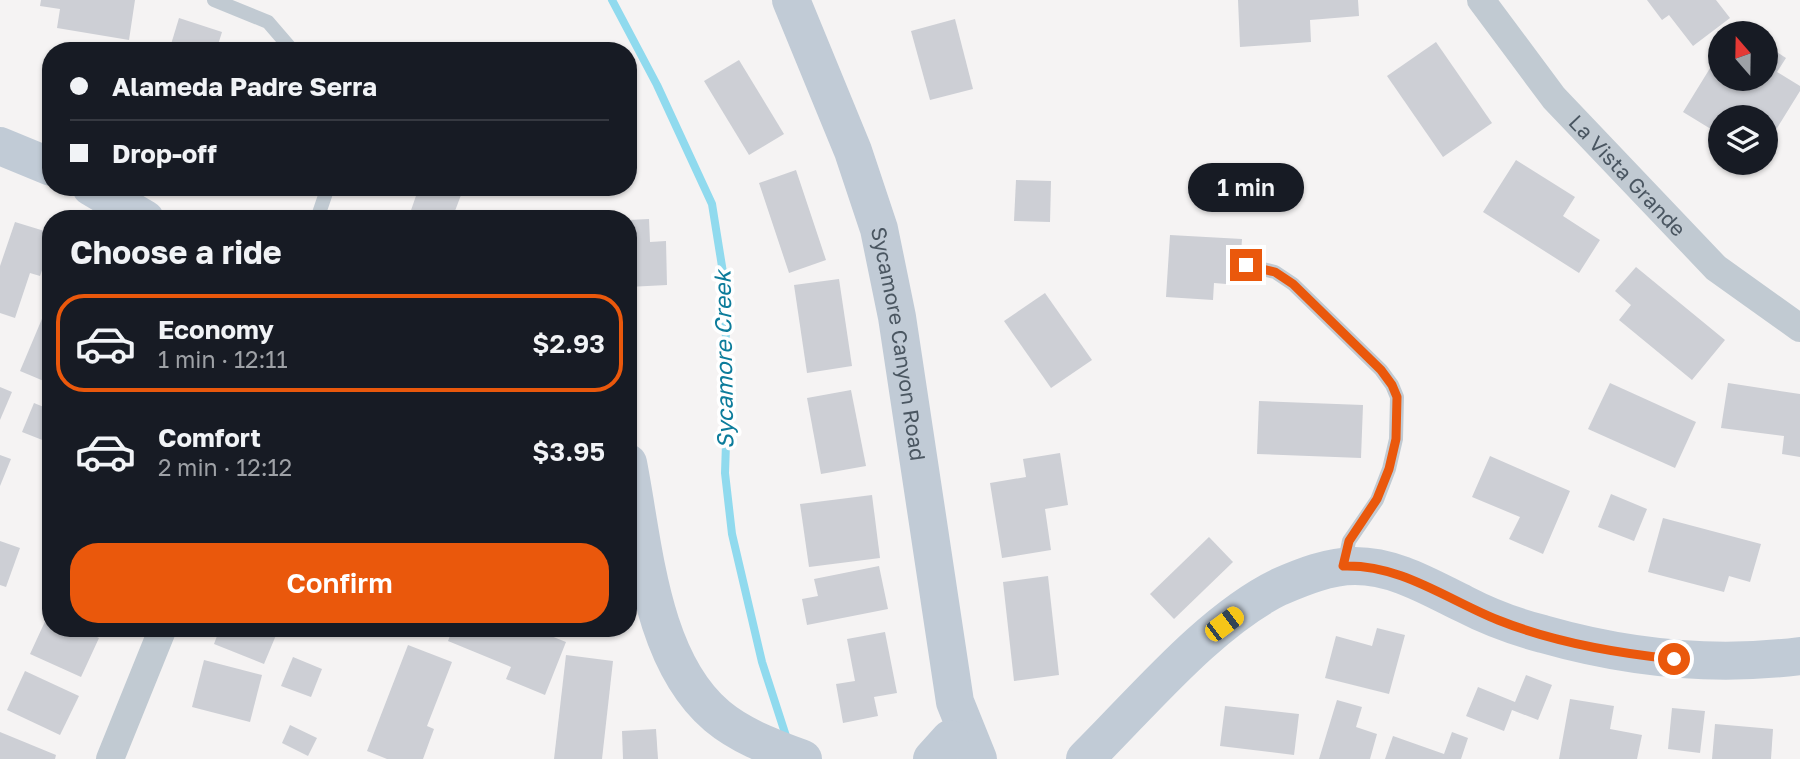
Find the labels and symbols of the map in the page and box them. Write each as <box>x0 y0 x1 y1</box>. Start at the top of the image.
north arrow <box>1708 21 1778 91</box>
street label: La Vista Grande <box>1564 109 1692 242</box>
callout: 1 min <box>1188 163 1304 212</box>
street label: Sycamore Canyon Road <box>866 225 931 462</box>
route end <box>1230 249 1262 281</box>
water label: Sycamore Creek <box>707 269 739 449</box>
car <box>1201 603 1248 645</box>
route start <box>1658 643 1690 675</box>

